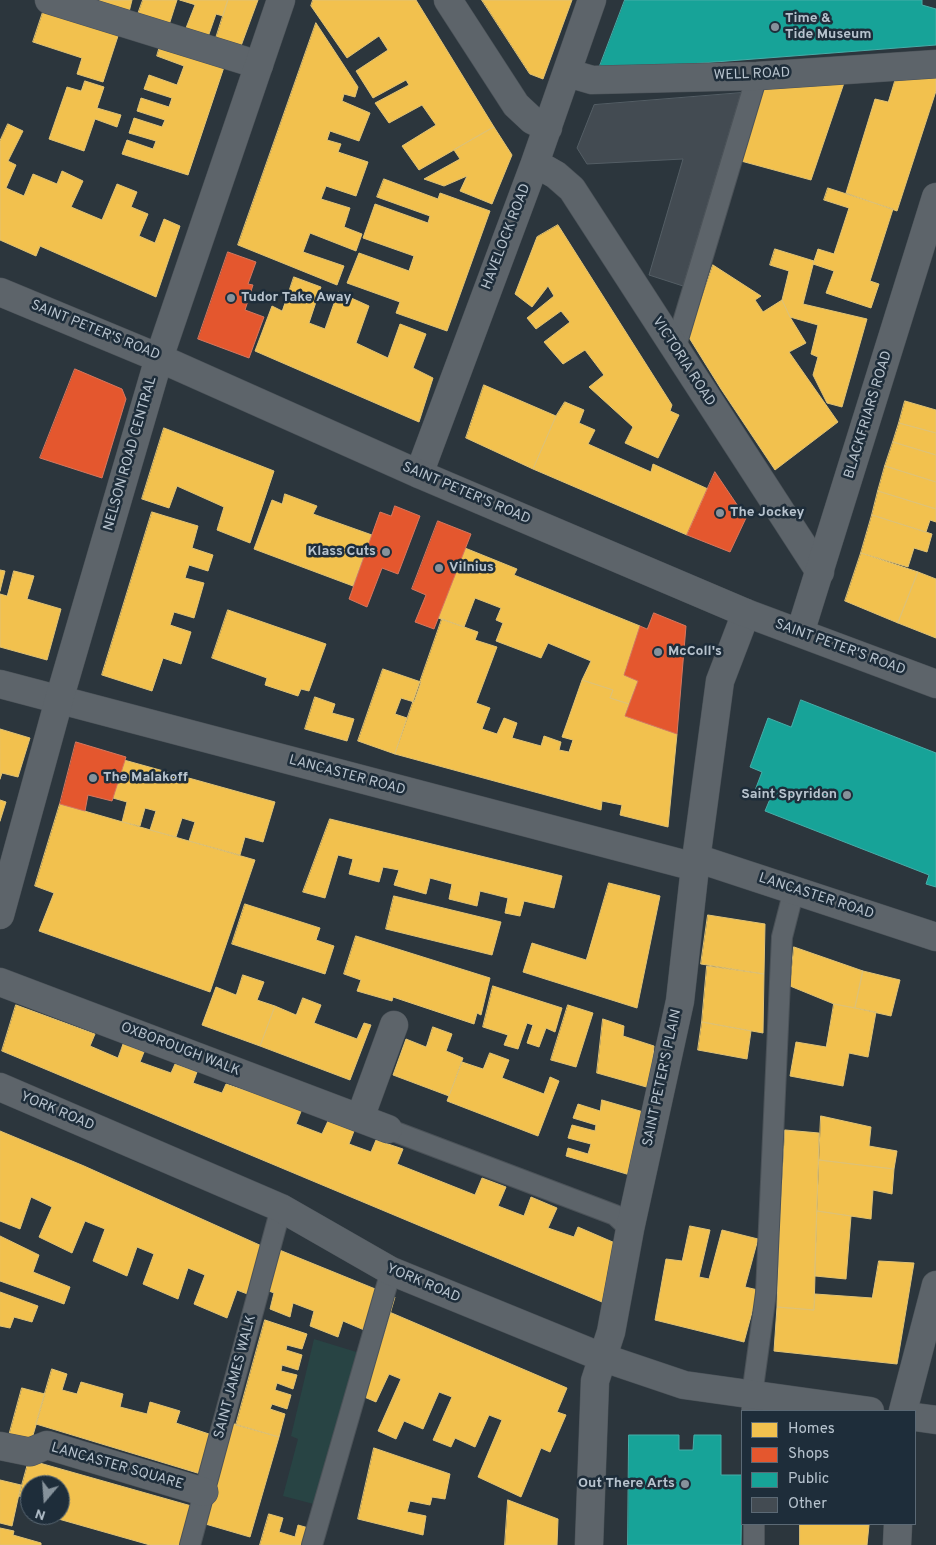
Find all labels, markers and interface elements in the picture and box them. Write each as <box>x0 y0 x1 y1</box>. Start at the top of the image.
place label: Time & Tide Museum <box>785 11 872 44</box>
marker: Time & Tide Museum <box>769 21 781 33</box>
street label: WELL ROAD <box>713 65 791 85</box>
street label: HAVELOCK ROAD <box>479 182 535 292</box>
place label: Tudor Take Away <box>241 290 351 306</box>
marker: Tudor Take Away <box>225 292 237 304</box>
street label: SAINT PETER'S ROAD <box>28 297 162 365</box>
street label: VICTORIA ROAD <box>648 314 718 410</box>
street label: BLACKFRIARS ROAD <box>842 349 896 481</box>
street label: NELSON ROAD CENTRAL <box>101 375 161 533</box>
street label: SAINT PETER'S ROAD <box>399 459 533 529</box>
place label: The Jockey <box>730 505 804 521</box>
marker: The Jockey <box>714 507 726 519</box>
place label: Klass Cuts <box>307 544 376 560</box>
marker: Klass Cuts <box>380 546 392 558</box>
place label: Vilnius <box>449 560 494 576</box>
marker: Vilnius <box>433 562 445 574</box>
street label: SAINT PETER'S ROAD <box>772 617 908 679</box>
place label: McColl's <box>668 644 722 660</box>
marker: McColl's <box>652 646 664 658</box>
street label: LANCASTER ROAD <box>287 752 407 800</box>
place label: The Malakoff <box>103 770 188 786</box>
marker: The Malakoff <box>87 772 99 784</box>
place label: Saint Spyridon <box>741 787 837 803</box>
marker: Saint Spyridon <box>841 789 853 801</box>
street label: LANCASTER ROAD <box>756 870 876 924</box>
street label: SAINT PETER'S PLAIN <box>640 1008 686 1148</box>
street label: OXBOROUGH WALK <box>118 1019 242 1081</box>
street label: YORK ROAD <box>18 1089 96 1135</box>
street label: YORK ROAD <box>384 1261 462 1307</box>
street label: SAINT JAMES WALK <box>211 1313 261 1441</box>
legend <box>741 1410 916 1525</box>
text: Homes <box>788 1420 835 1439</box>
street label: LANCASTER SQUARE <box>49 1440 185 1494</box>
text: Shops <box>788 1445 829 1464</box>
text: Public <box>788 1470 829 1489</box>
north arrow <box>20 1475 70 1525</box>
place label: Out There Arts <box>578 1476 675 1492</box>
marker: Out There Arts <box>679 1478 691 1490</box>
text: Other <box>788 1495 827 1514</box>
text: N <box>33 1504 48 1523</box>

